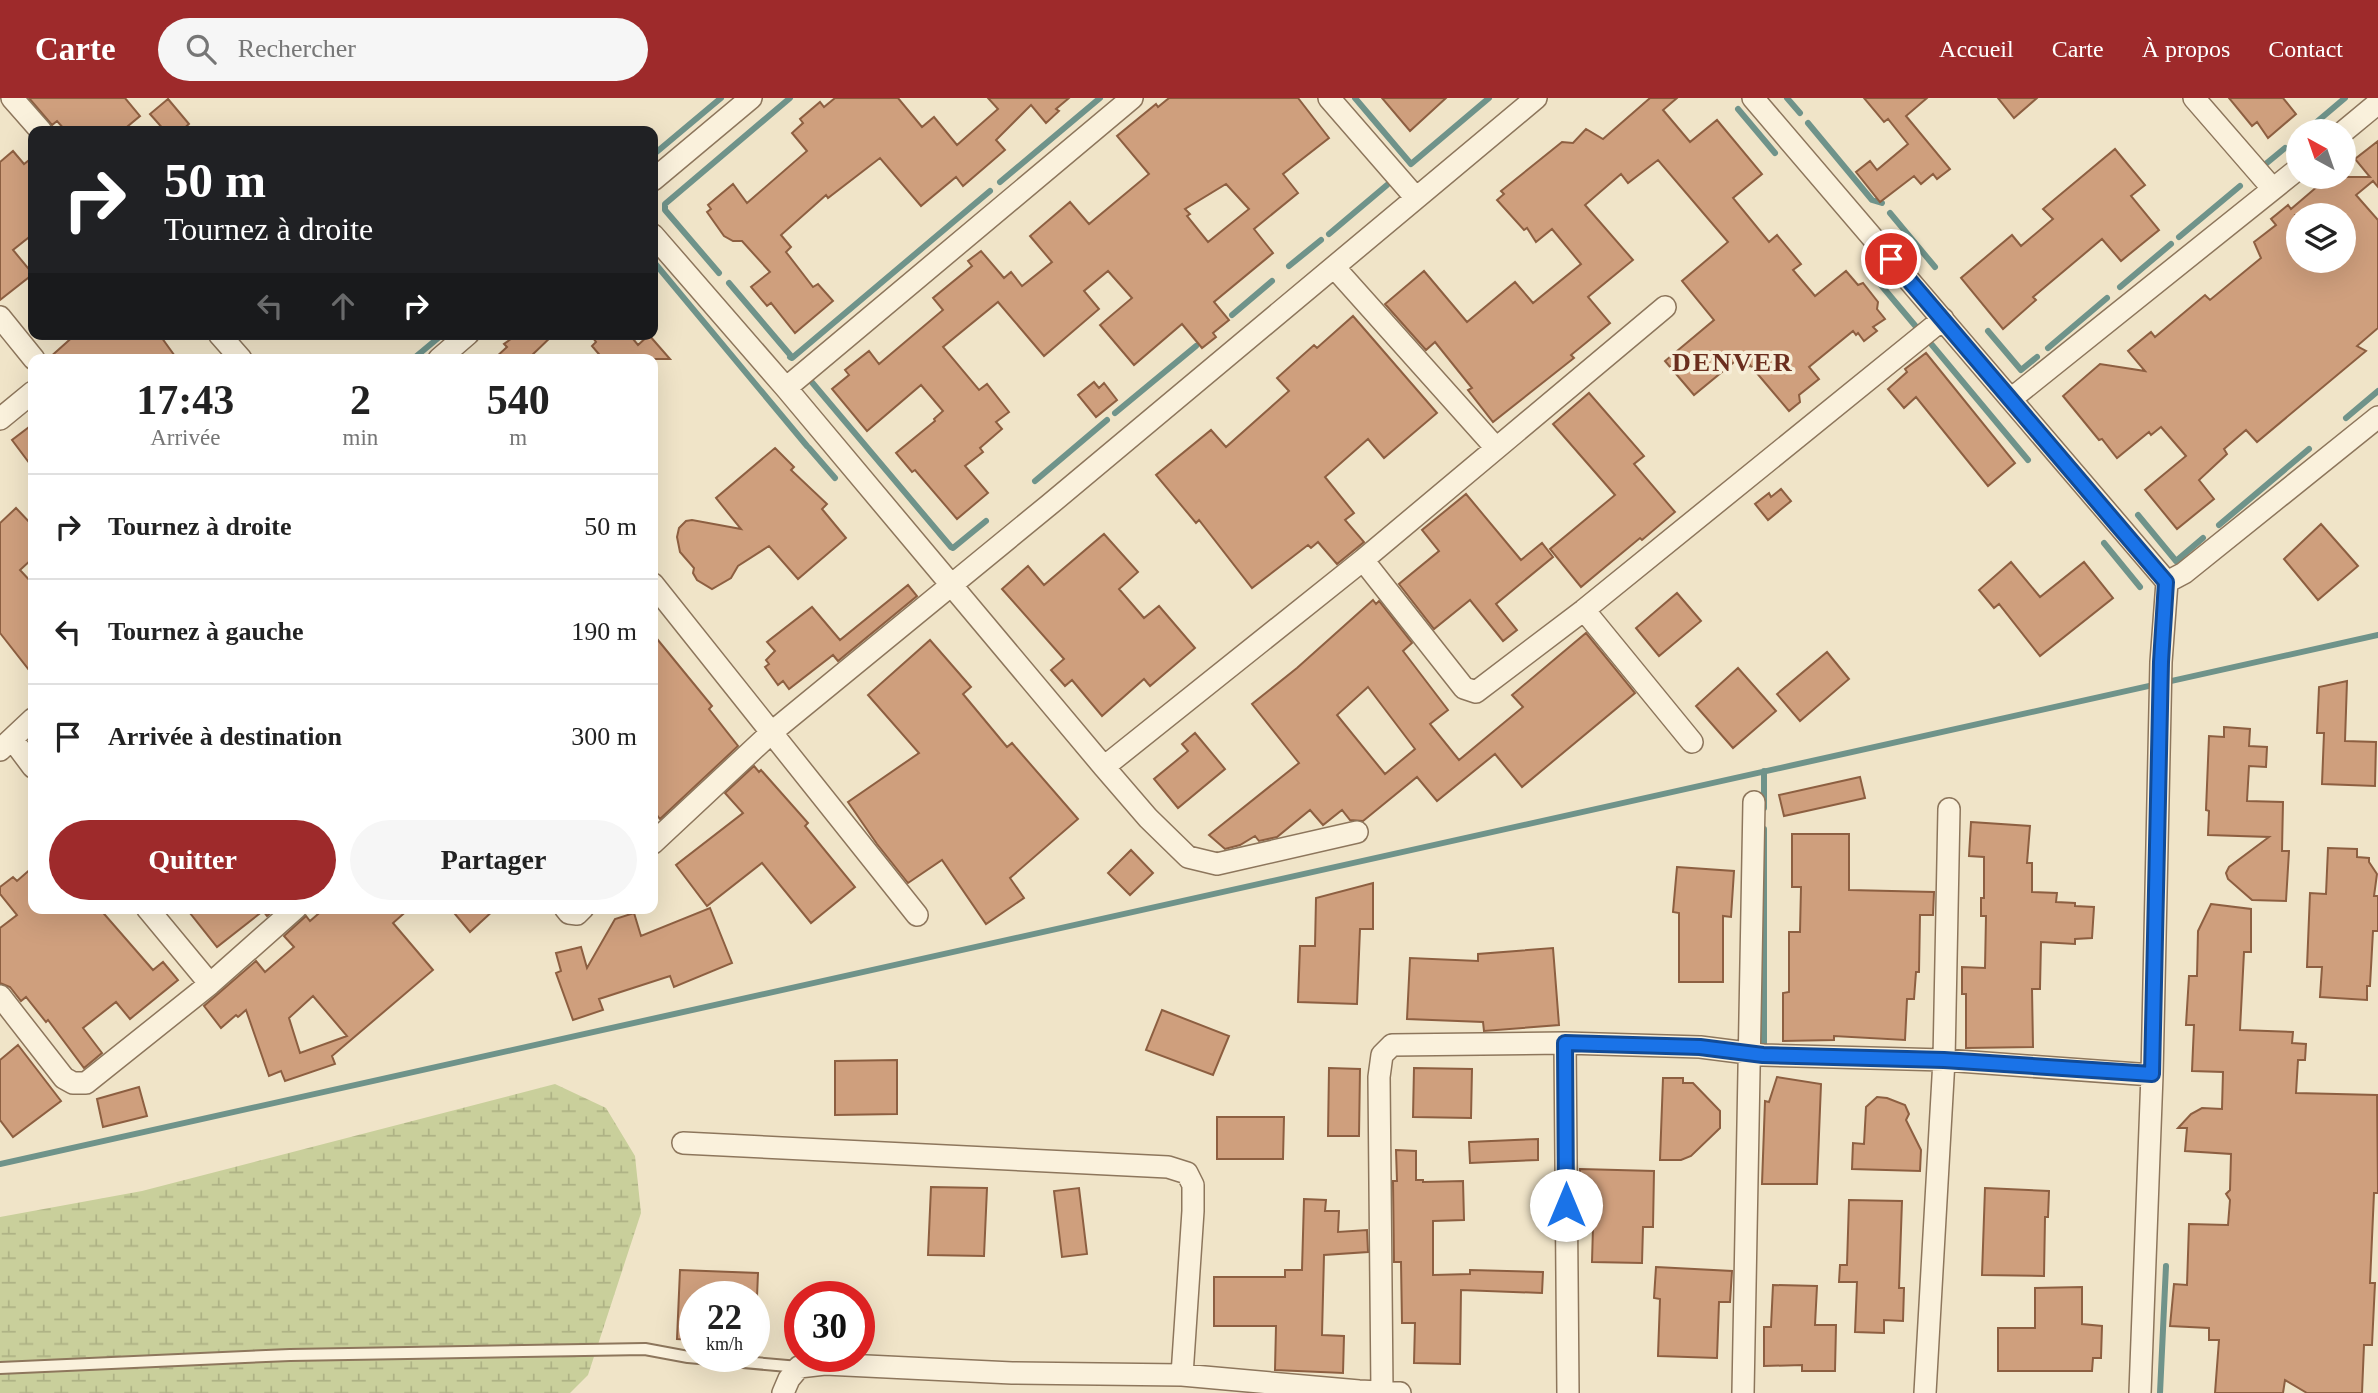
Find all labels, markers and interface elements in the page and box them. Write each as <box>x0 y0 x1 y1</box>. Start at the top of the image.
search box <box>158 18 648 81</box>
icon: search <box>182 30 220 68</box>
text: Carte <box>35 31 116 67</box>
text: Rechercher <box>238 34 356 63</box>
text: Accueil <box>1939 36 2014 62</box>
text: Carte <box>2052 36 2104 62</box>
text: À propos <box>2142 36 2230 62</box>
text: Contact <box>2268 36 2343 62</box>
north arrow <box>2286 119 2356 189</box>
map controls <box>2286 119 2356 273</box>
text: 50 m <box>164 153 266 208</box>
icon: right <box>49 154 140 245</box>
button: layers <box>2286 203 2356 273</box>
text: Tournez à droite <box>164 211 373 247</box>
pin <box>1861 229 1921 289</box>
icon: arrive <box>1872 240 1910 278</box>
icon: left <box>251 287 289 325</box>
icon: ahead <box>324 287 362 325</box>
icon: right <box>397 287 435 325</box>
district label: DENVER <box>1672 348 1794 377</box>
text: 17:43 <box>136 377 234 423</box>
text: 2 <box>350 377 371 423</box>
text: 540 <box>487 377 550 423</box>
text: Arrivée <box>150 425 220 450</box>
text: min <box>343 425 378 450</box>
text: m <box>509 425 527 450</box>
icon: right <box>49 508 87 546</box>
text: Tournez à droite <box>108 512 291 541</box>
text: 50 m <box>584 512 637 541</box>
icon: left <box>49 613 87 651</box>
text: Tournez à gauche <box>108 617 304 646</box>
text: 190 m <box>571 617 637 646</box>
icon: arrive <box>49 718 87 756</box>
text: Arrivée à destination <box>108 722 342 751</box>
text: 300 m <box>571 722 637 751</box>
button: Quitter <box>49 820 336 900</box>
button: Partager <box>350 820 637 900</box>
position arrow <box>1529 1168 1603 1242</box>
speed limit sign: 30 <box>784 1281 875 1372</box>
text: 22 <box>707 1298 742 1337</box>
text: km/h <box>706 1334 743 1354</box>

